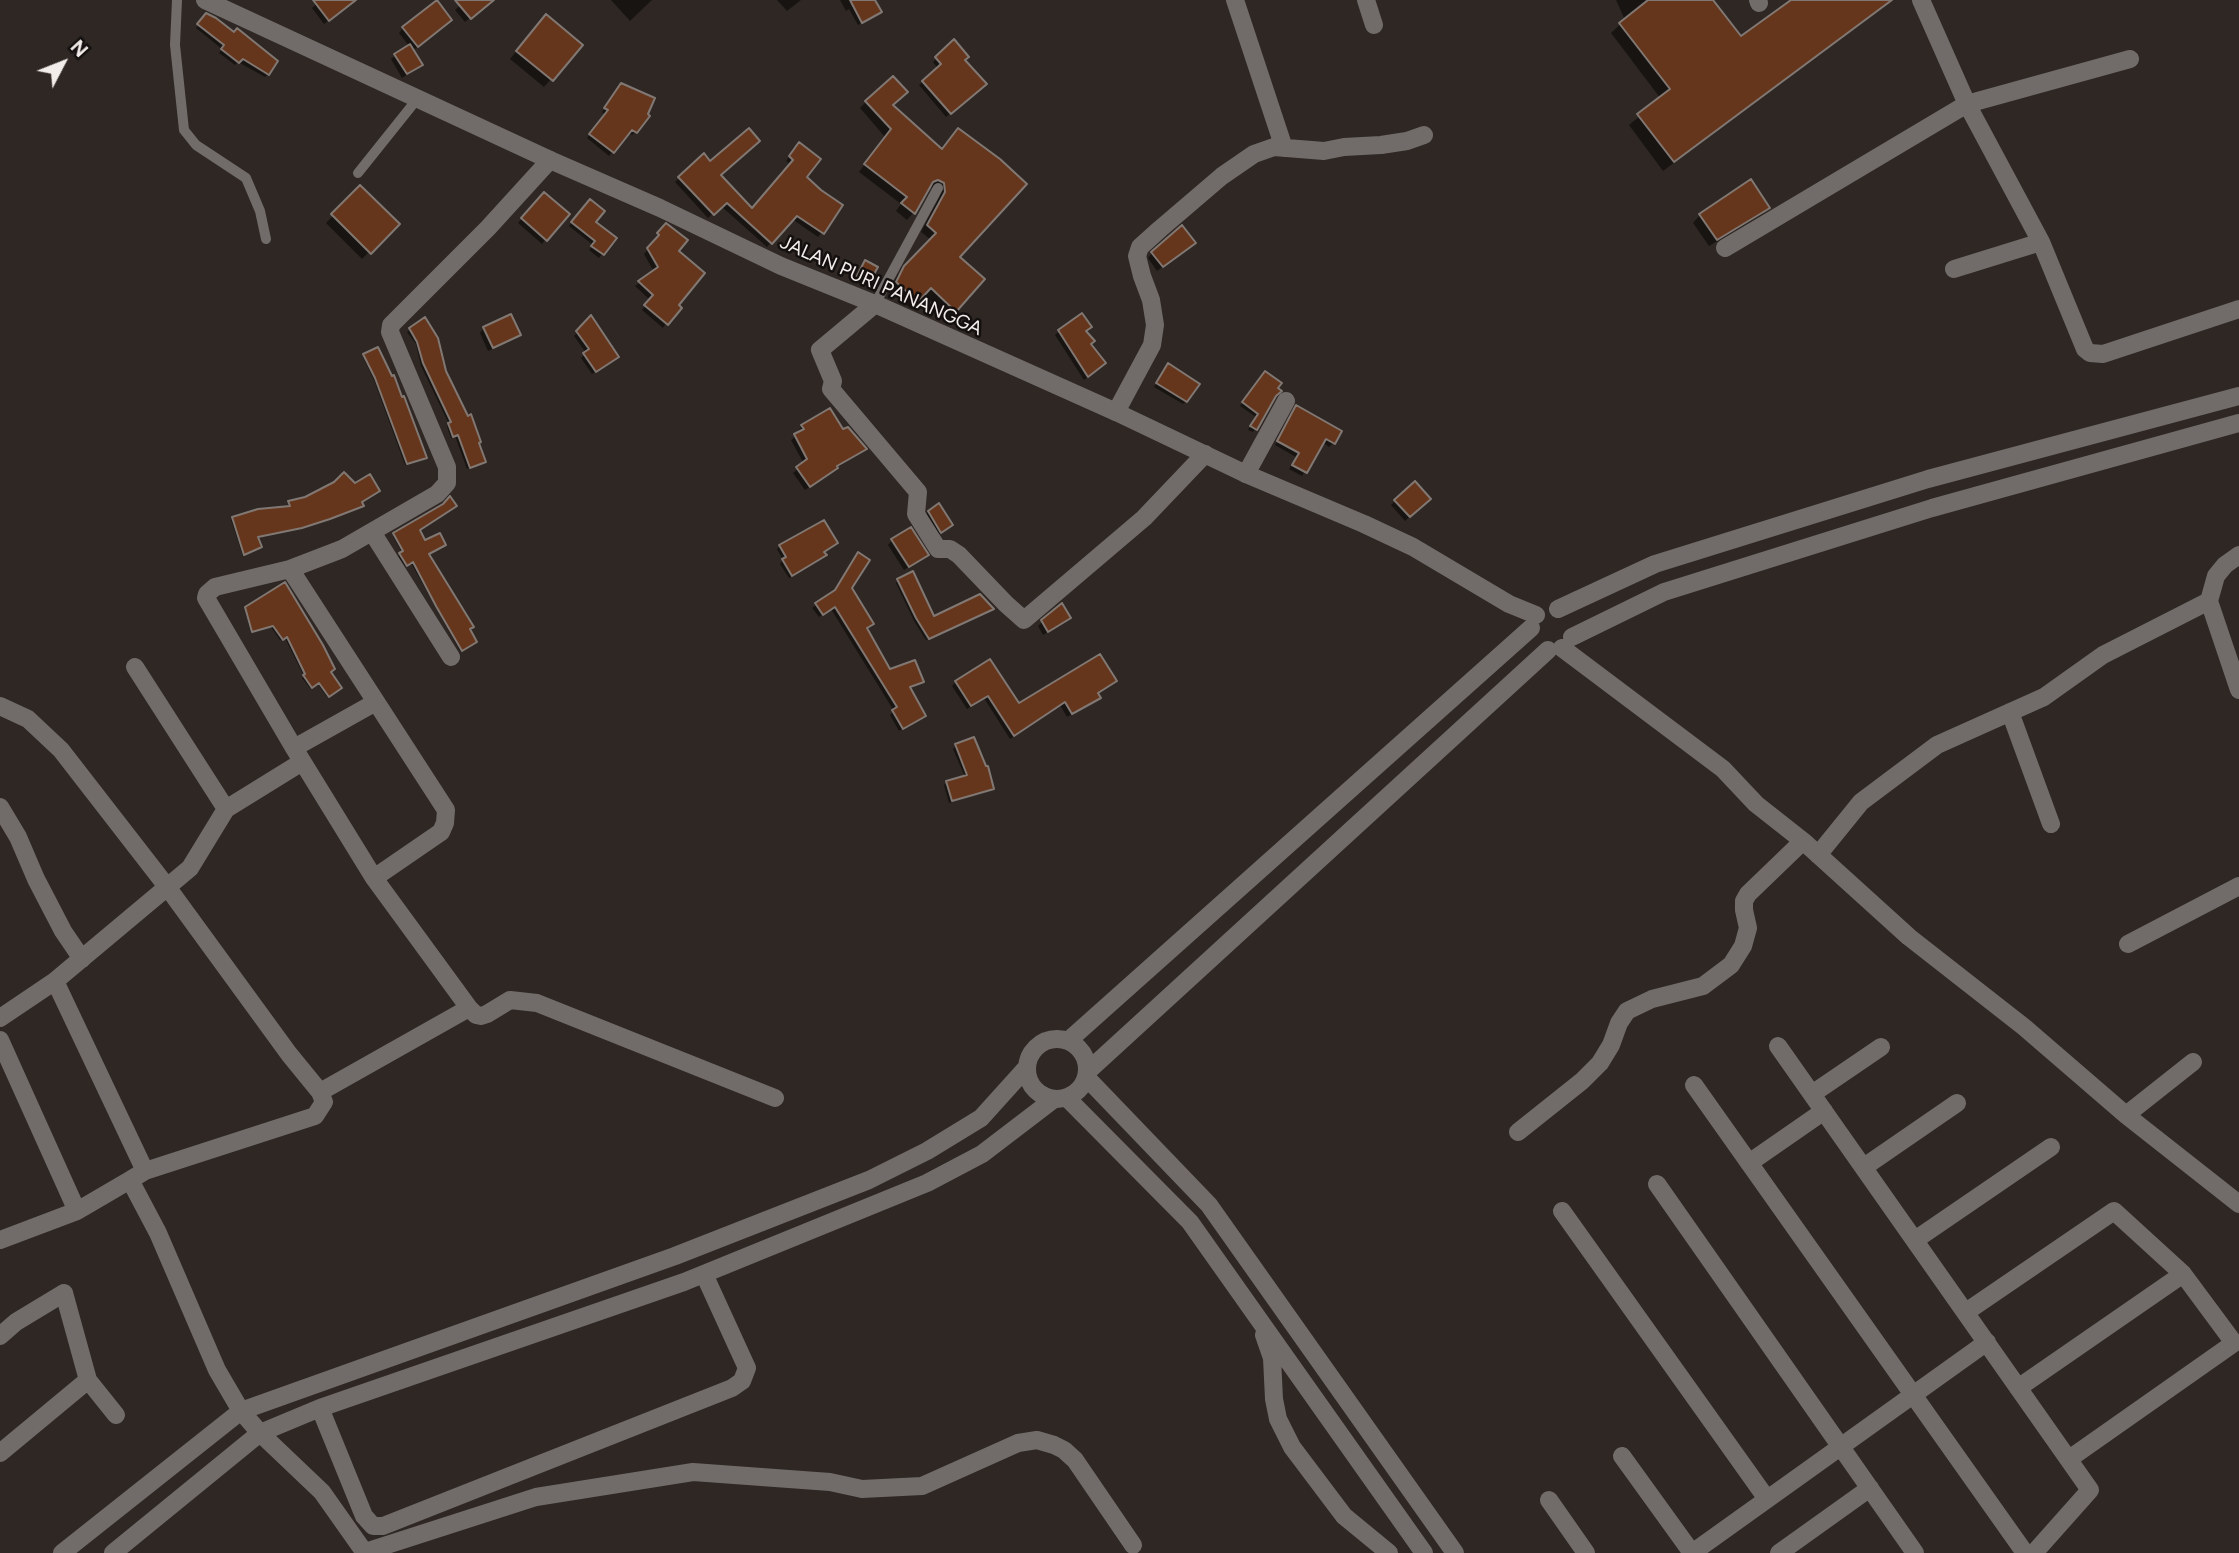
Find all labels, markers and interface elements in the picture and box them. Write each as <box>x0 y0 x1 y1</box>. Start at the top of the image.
north arrow <box>28 28 98 98</box>
text: N <box>66 35 92 62</box>
street label: JALAN PURI PANANGGA <box>776 231 986 341</box>

